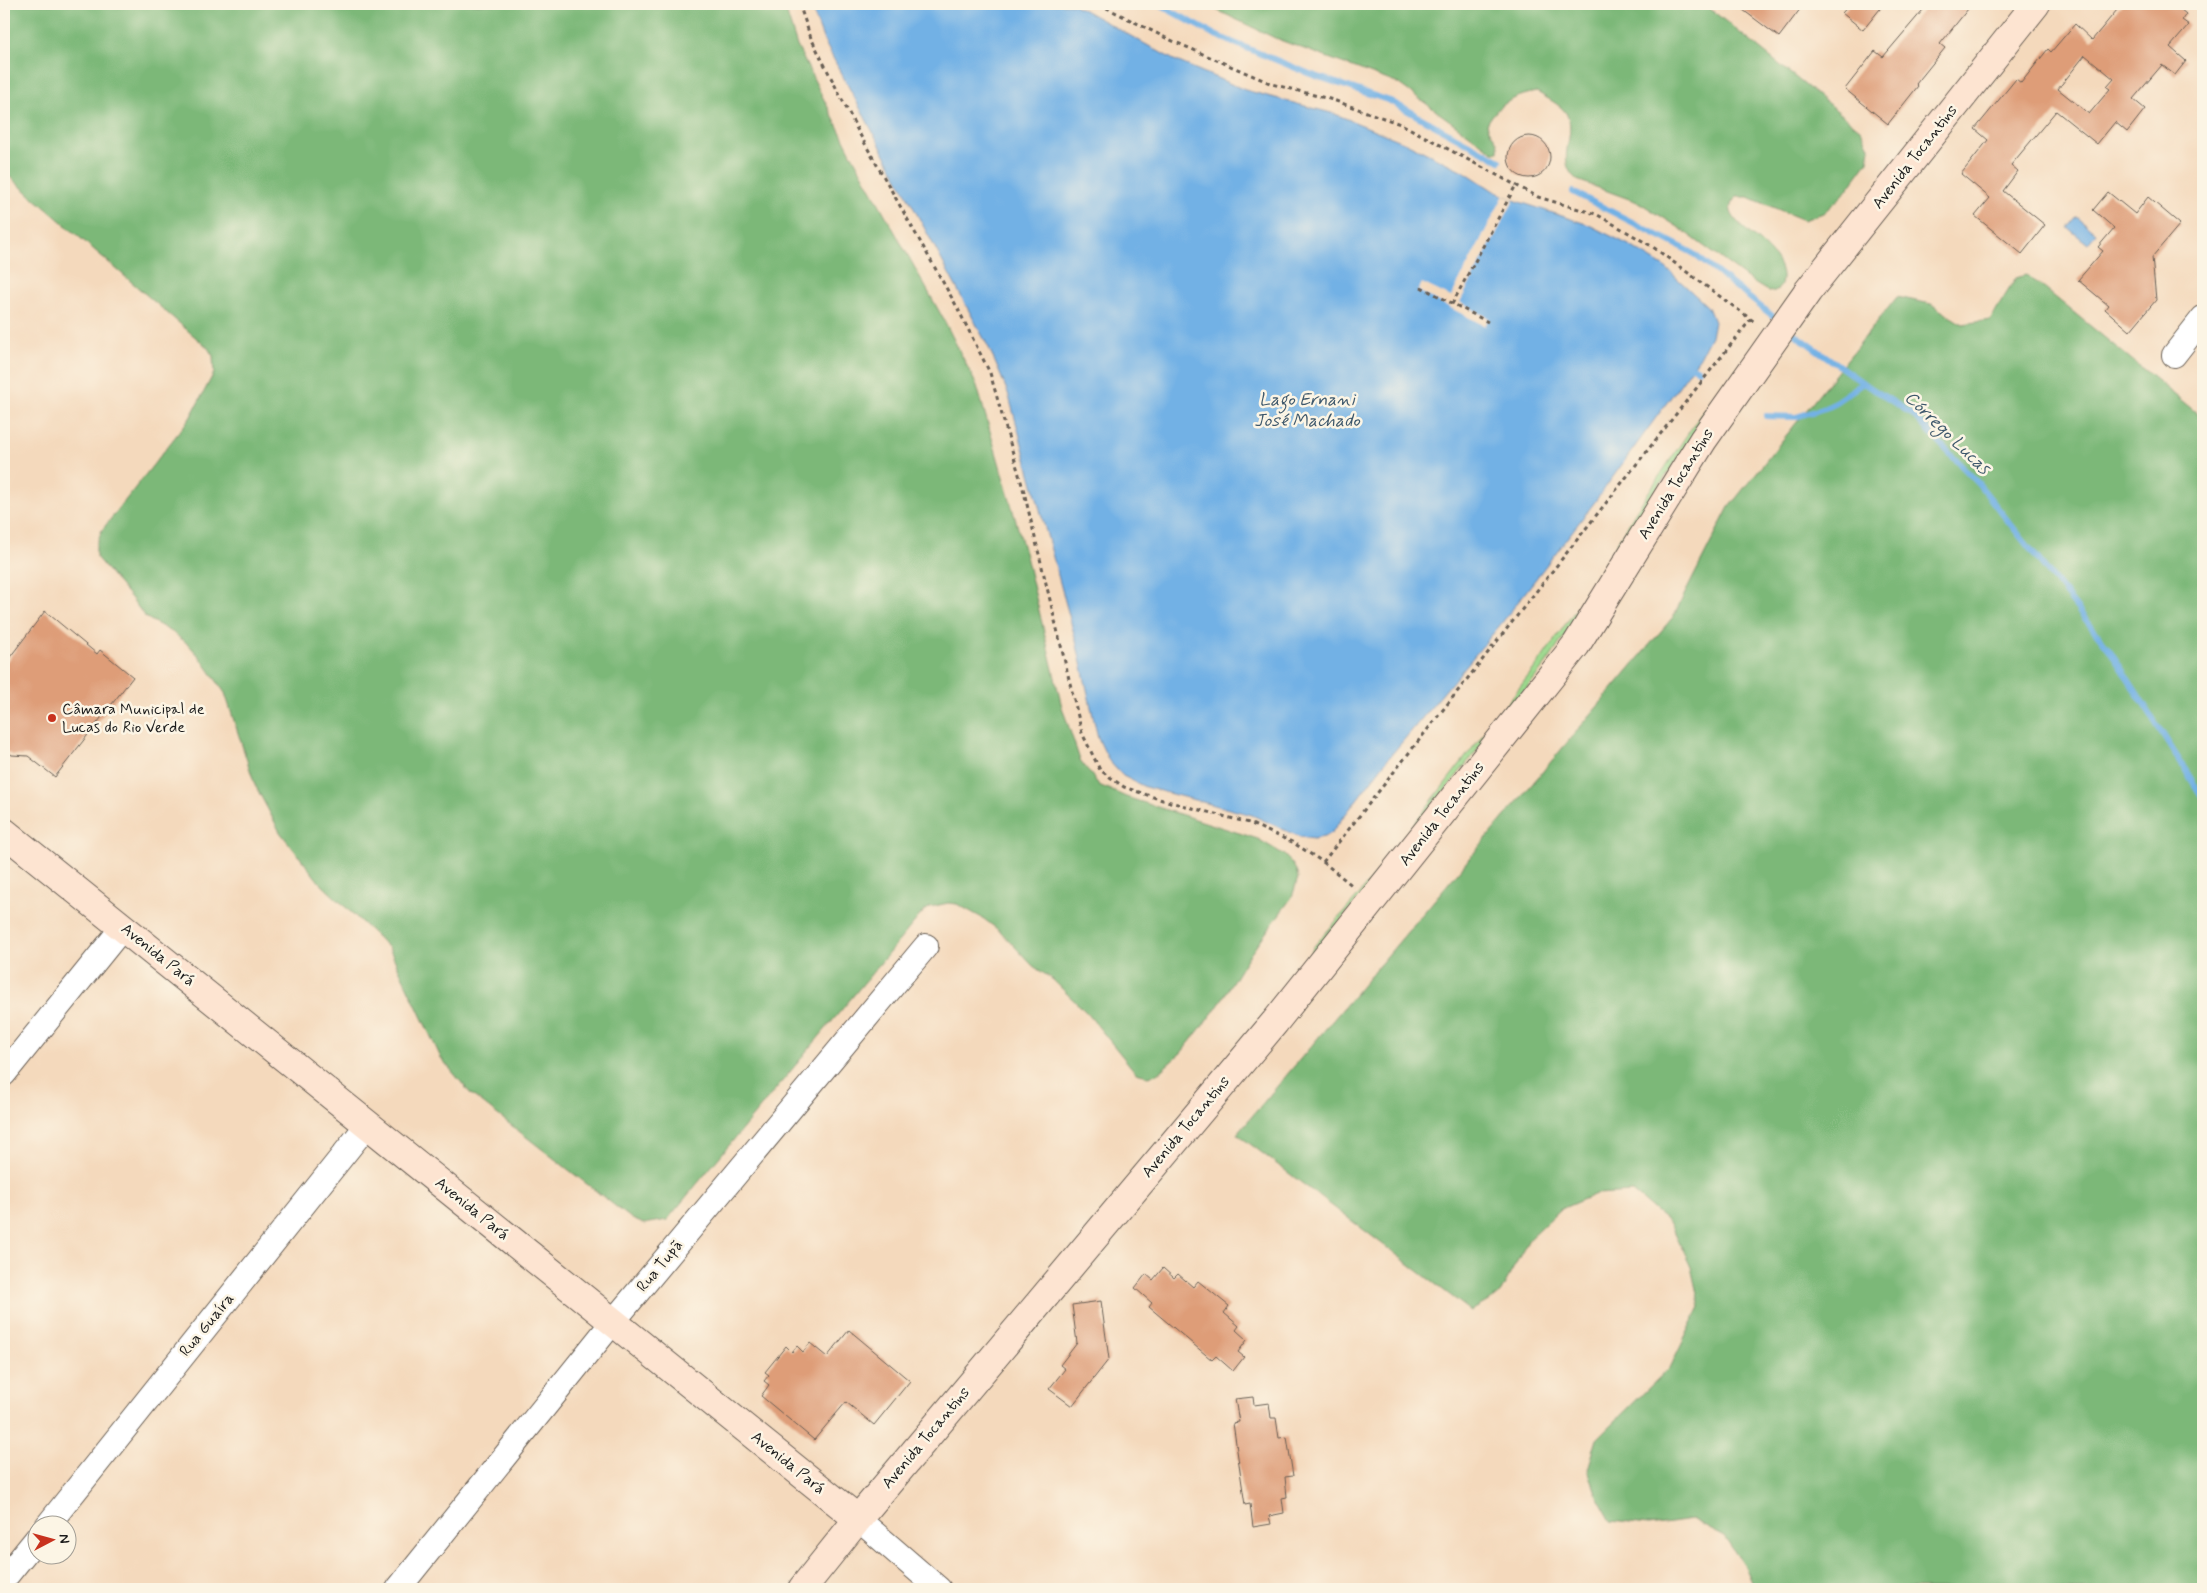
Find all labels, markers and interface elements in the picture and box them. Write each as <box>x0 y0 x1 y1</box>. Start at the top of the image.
street label: Avenida Tocantins <box>1868 101 1962 213</box>
water label: Córrego Lucas <box>1898 386 1996 483</box>
water label: Lago Ernani José Machado <box>1254 388 1361 433</box>
street label: Avenida Tocantins <box>1633 425 1719 543</box>
place label: Câmara Municipal de Lucas do Rio Verde <box>62 699 205 738</box>
marker: Câmara Municipal de Lucas do Rio Verde <box>46 712 58 724</box>
street label: Avenida Tocantins <box>1395 758 1489 870</box>
street label: Avenida Pará <box>117 919 199 991</box>
street label: Avenida Tocantins <box>1137 1072 1235 1182</box>
street label: Avenida Pará <box>431 1173 513 1245</box>
street label: Rua Tupã <box>632 1236 688 1296</box>
street label: Rua Guaíra <box>175 1289 239 1361</box>
street label: Avenida Tocantins <box>877 1383 975 1493</box>
street label: Avenida Pará <box>747 1427 829 1499</box>
north arrow <box>28 1516 78 1566</box>
text: N <box>54 1533 73 1544</box>

